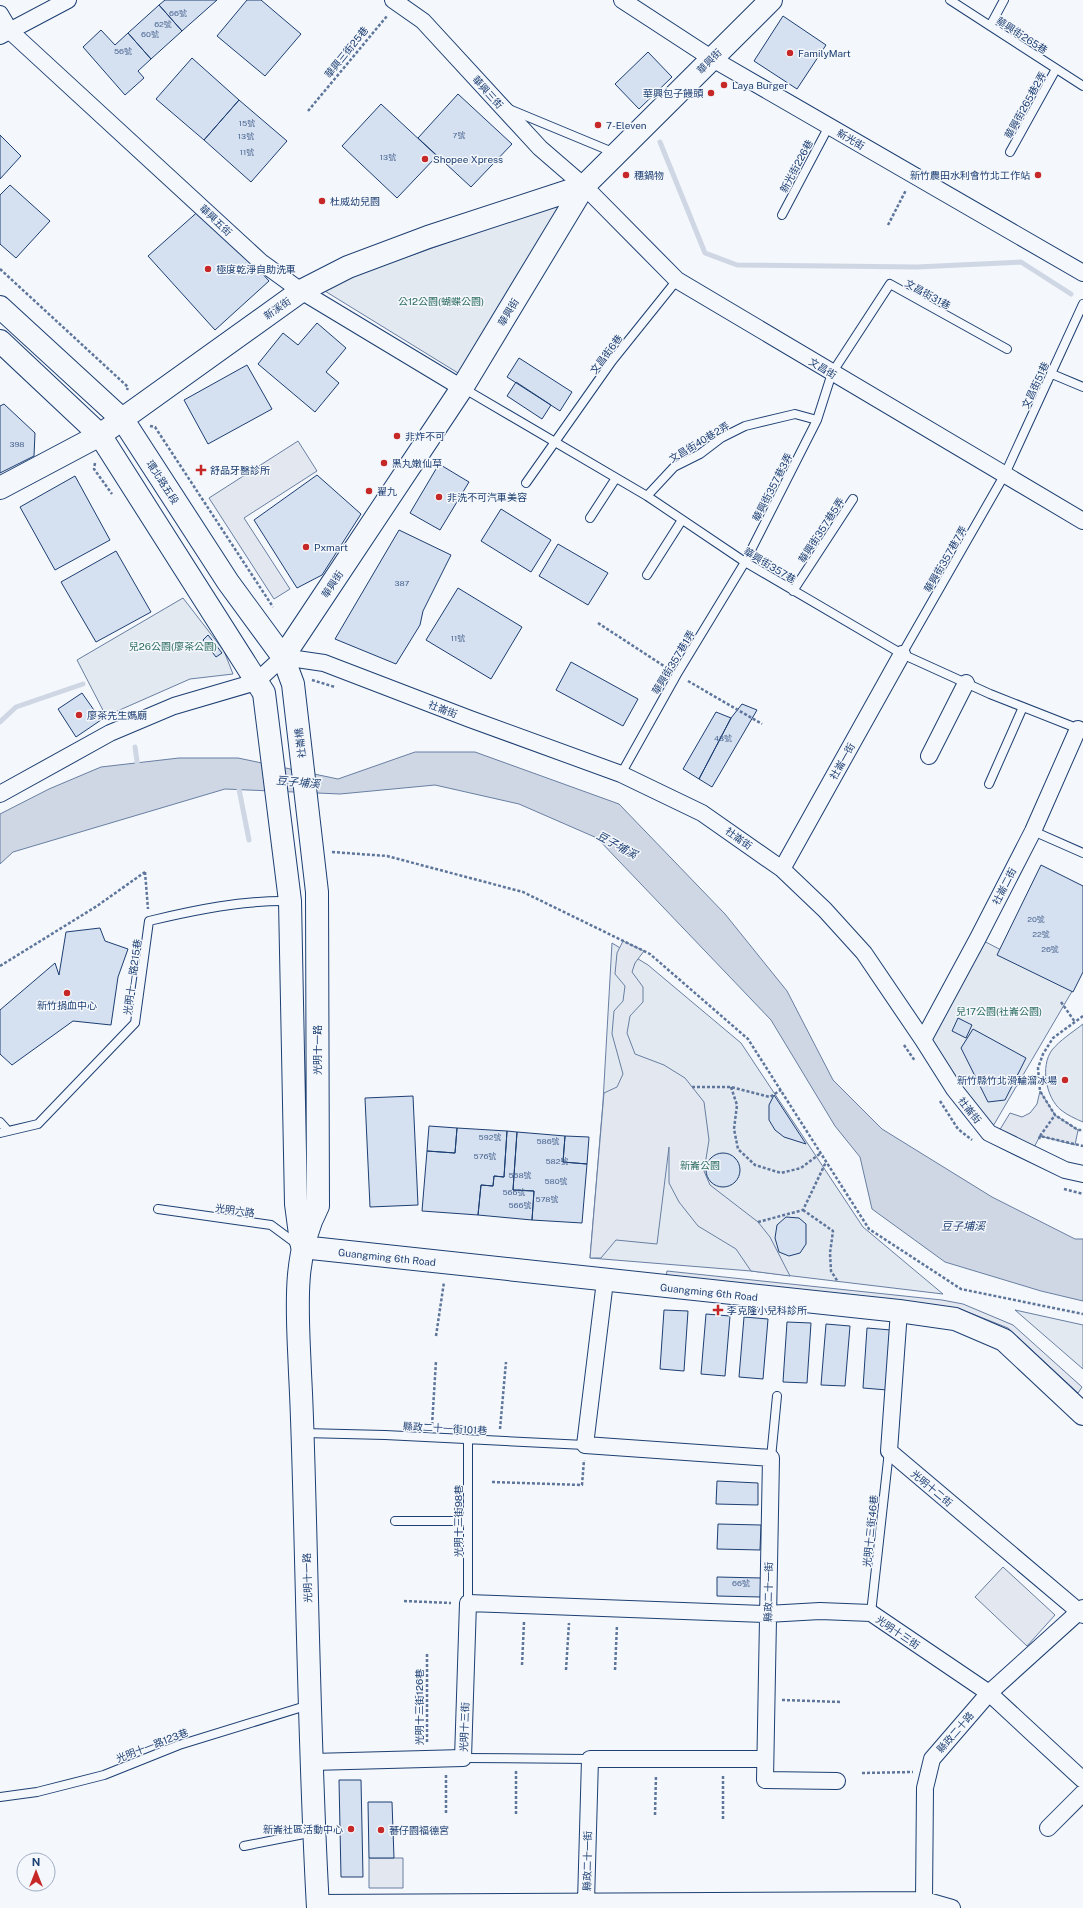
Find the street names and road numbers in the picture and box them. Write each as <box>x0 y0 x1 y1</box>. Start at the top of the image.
street label: 華興街265巷 <box>994 14 1050 56</box>
street label: 華興三街25巷 <box>322 24 370 80</box>
street label: 華興街 <box>694 46 724 76</box>
street label: 華興街265巷2弄 <box>1002 69 1048 141</box>
street label: 華興三街 <box>470 73 506 111</box>
street label: 新光街 <box>835 126 867 152</box>
street label: 新光街226巷 <box>777 138 815 194</box>
street label: 華興五街 <box>197 202 235 238</box>
street label: 文昌街31巷 <box>903 277 953 311</box>
street label: 新溪街 <box>261 294 293 322</box>
street label: 華興街 <box>495 296 521 328</box>
street label: 文昌街6巷 <box>587 332 625 376</box>
street label: 文昌街 <box>807 355 839 381</box>
street label: 文昌街51巷 <box>1019 360 1051 410</box>
street label: 文昌街40巷2弄 <box>667 419 731 465</box>
street label: 華興街357巷3弄 <box>750 451 794 523</box>
street label: 環北路五段 <box>144 458 182 506</box>
street label: 華興街357巷5弄 <box>796 495 846 565</box>
street label: 華興街357巷7弄 <box>921 524 969 594</box>
street label: 華興街357巷 <box>742 545 798 585</box>
street label: 華興街 <box>319 568 345 600</box>
street label: 華興街357巷1弄 <box>649 628 697 696</box>
street label: 社崙街 <box>427 698 459 720</box>
street label: 社崙橋 <box>292 727 308 759</box>
street label: 社崙一街 <box>827 741 857 781</box>
street label: 社崙街 <box>723 824 755 852</box>
street label: 社崙二街 <box>990 865 1018 907</box>
street label: 光明十一路215巷 <box>121 938 143 1016</box>
street label: 光明十一路 <box>311 1025 323 1075</box>
street label: 社崙街 <box>956 1095 984 1125</box>
street label: 光明六路 <box>214 1201 256 1219</box>
street label: Guangming 6th Road <box>338 1246 437 1268</box>
street label: Guangming 6th Road <box>660 1281 759 1303</box>
street label: 縣政二十一街101巷 <box>403 1420 487 1436</box>
street label: 光明十二街 <box>909 1467 955 1509</box>
street label: 光明十三街98巷 <box>452 1485 464 1557</box>
street label: 光明十三街46巷 <box>860 1494 880 1568</box>
street label: 光明十一路 <box>300 1553 314 1603</box>
street label: 縣政二十一街 <box>761 1562 775 1622</box>
street label: 光明十三街 <box>874 1613 922 1651</box>
street label: 光明十三街126巷 <box>413 1669 425 1745</box>
street label: 光明十三街 <box>457 1702 471 1752</box>
street label: 縣政二十路 <box>934 1709 976 1755</box>
street label: 光明十一路123巷 <box>114 1726 190 1764</box>
street label: 縣政二十一街 <box>580 1831 594 1891</box>

